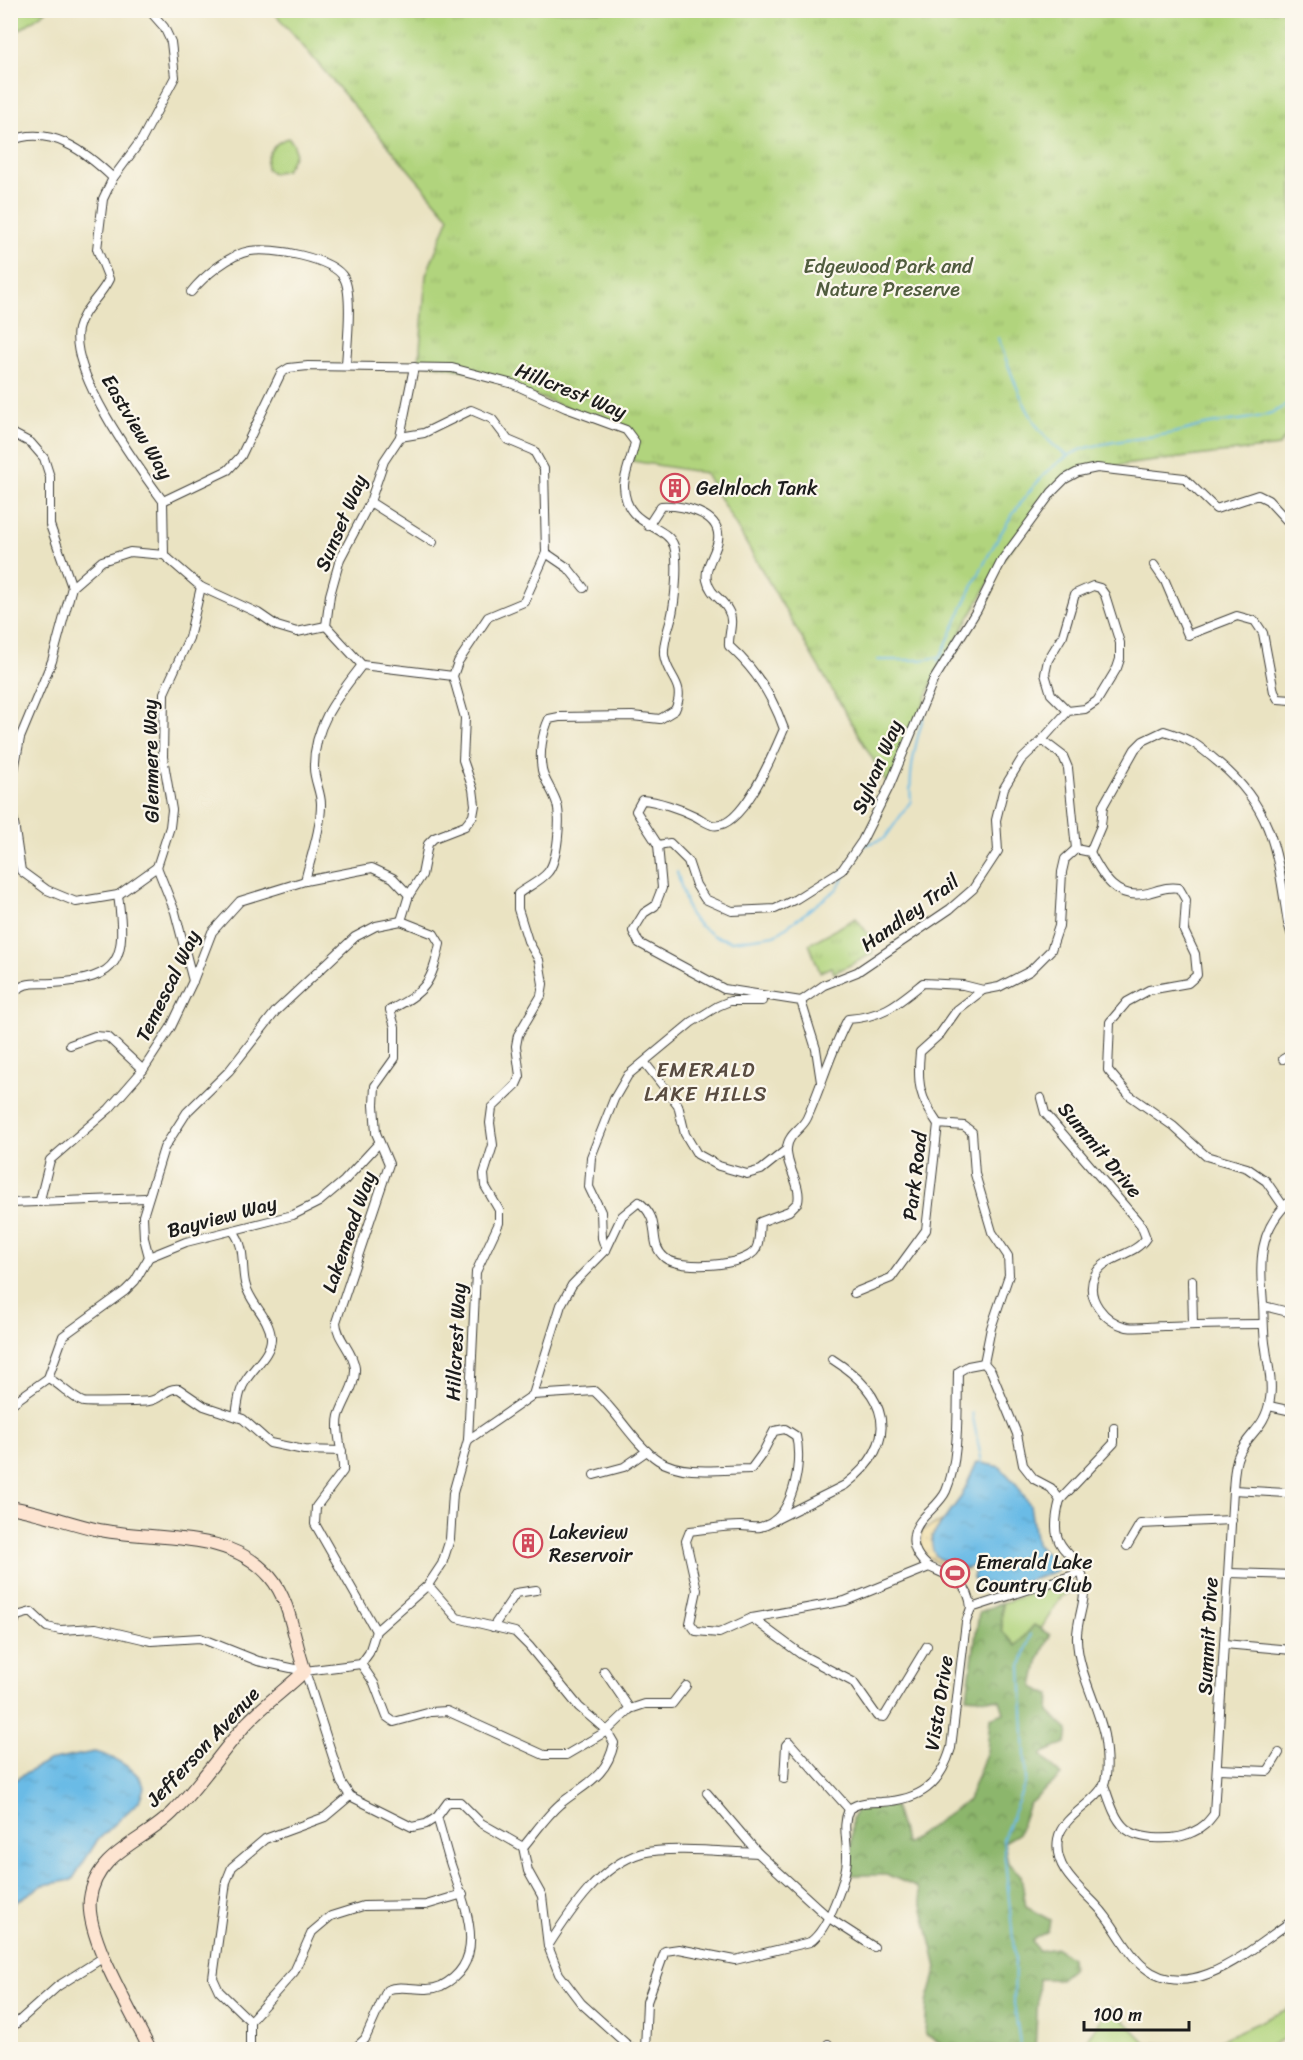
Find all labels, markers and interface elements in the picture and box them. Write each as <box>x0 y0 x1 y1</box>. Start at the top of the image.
park label: Edgewood Park and Nature Preserve <box>803 249 974 307</box>
street label: Hillcrest Way <box>510 353 633 430</box>
street label: Eastview Way <box>92 367 183 487</box>
street label: Sunset Way <box>305 468 377 577</box>
place label: Gelnloch Tank <box>696 471 818 506</box>
building icon: Gelnloch Tank <box>659 472 691 504</box>
street label: Glenmere Way <box>132 698 170 823</box>
street label: Sylvan Way <box>841 714 913 820</box>
street label: Handley Trail <box>853 865 967 961</box>
street label: Temescal Way <box>126 923 211 1048</box>
district label: EMERALD LAKE HILLS <box>644 1051 768 1113</box>
street label: Summit Drive <box>1049 1094 1151 1206</box>
street label: Park Road <box>892 1128 938 1222</box>
street label: Lakemead Way <box>312 1166 386 1298</box>
street label: Bayview Way <box>163 1185 281 1248</box>
street label: Hillcrest Way <box>435 1282 477 1402</box>
place label: Lakeview Reservoir <box>549 1515 634 1573</box>
building icon: Lakeview Reservoir <box>512 1527 544 1559</box>
place label: Emerald Lake Country Club <box>976 1545 1093 1603</box>
sports icon: Emerald Lake Country Club <box>939 1557 971 1589</box>
street label: Summit Drive <box>1187 1576 1229 1696</box>
street label: Vista Drive <box>914 1653 964 1753</box>
street label: Jefferson Avenue <box>137 1678 269 1816</box>
scale bar <box>1084 1994 1189 2032</box>
text: 100 m <box>1093 1999 1142 2031</box>

